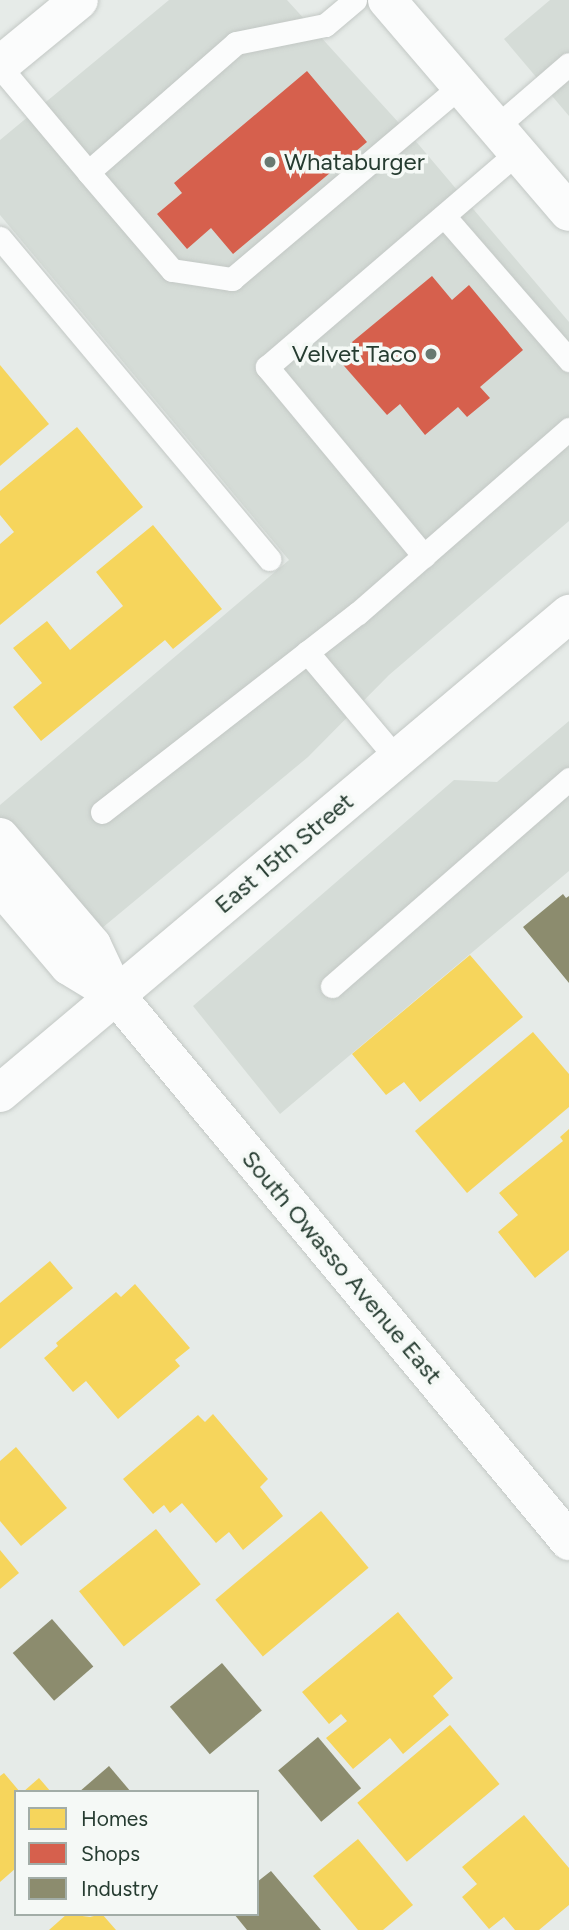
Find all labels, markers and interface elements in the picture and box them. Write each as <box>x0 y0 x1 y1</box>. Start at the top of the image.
place label: Whataburger <box>284 148 425 176</box>
marker: Whataburger <box>262 154 278 170</box>
place label: Velvet Taco <box>292 340 417 368</box>
marker: Velvet Taco <box>423 346 439 362</box>
street label: East 15th Street <box>209 787 359 919</box>
street label: South Owasso Avenue East <box>236 1144 448 1390</box>
legend <box>14 1790 259 1916</box>
text: Homes <box>81 1806 148 1831</box>
text: Shops <box>81 1841 140 1866</box>
text: Industry <box>81 1876 158 1901</box>

